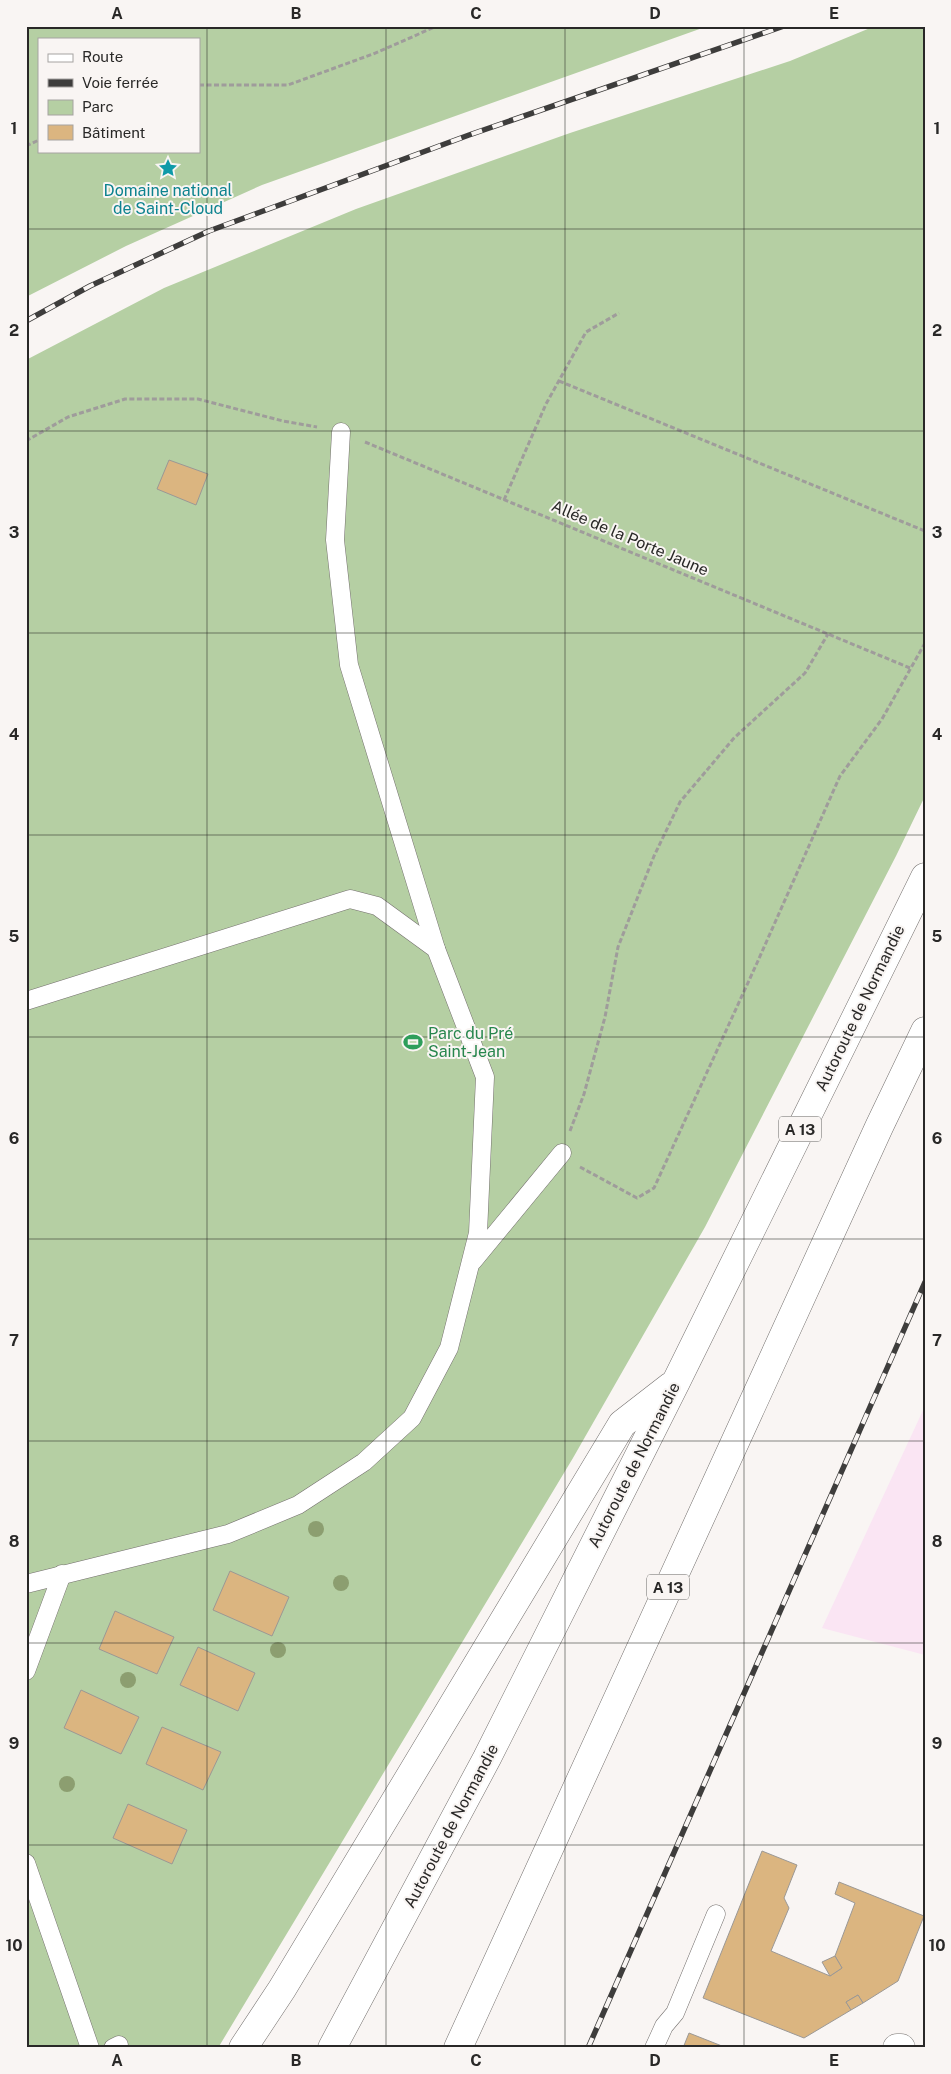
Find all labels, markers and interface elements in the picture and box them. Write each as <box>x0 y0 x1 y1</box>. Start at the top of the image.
text: A <box>111 4 123 23</box>
text: B <box>291 4 302 23</box>
text: C <box>470 4 482 23</box>
text: D <box>649 4 661 23</box>
text: E <box>829 4 839 23</box>
legend <box>38 38 200 152</box>
text: Route <box>82 48 123 65</box>
text: Voie ferrée <box>82 74 159 91</box>
text: Parc <box>82 98 114 115</box>
text: 1 <box>11 119 17 138</box>
text: 1 <box>934 119 940 138</box>
text: Bâtiment <box>82 124 145 141</box>
place icon: Domaine national de Saint-Cloud <box>157 157 179 179</box>
place label: Domaine national de Saint-Cloud <box>104 181 233 218</box>
text: 2 <box>9 321 19 340</box>
text: 2 <box>932 321 942 340</box>
street label: Allée de la Porte Jaune <box>549 496 711 580</box>
text: 3 <box>9 523 19 542</box>
text: 3 <box>932 523 942 542</box>
text: 4 <box>9 725 20 744</box>
text: 4 <box>932 725 943 744</box>
street label: Autoroute de Normandie <box>811 922 909 1094</box>
text: 5 <box>9 927 20 946</box>
text: 5 <box>932 927 943 946</box>
place label: Parc du Pré Saint-Jean <box>428 1024 513 1061</box>
sports icon: Parc du Pré Saint-Jean <box>402 1031 424 1053</box>
road number: A 13 <box>779 1116 821 1142</box>
text: 6 <box>9 1129 19 1148</box>
text: 6 <box>932 1129 942 1148</box>
text: 7 <box>9 1331 19 1350</box>
text: 7 <box>932 1331 942 1350</box>
street label: Autoroute de Normandie <box>584 1379 684 1551</box>
text: 8 <box>9 1532 20 1551</box>
text: 8 <box>932 1532 943 1551</box>
road number: A 13 <box>647 1574 689 1600</box>
text: 9 <box>9 1734 19 1753</box>
text: 9 <box>932 1734 942 1753</box>
street label: Autoroute de Normandie <box>400 1741 502 1911</box>
text: 10 <box>5 1936 23 1955</box>
text: 10 <box>928 1936 946 1955</box>
text: A <box>111 2051 123 2070</box>
text: B <box>291 2051 302 2070</box>
text: C <box>470 2051 482 2070</box>
text: D <box>649 2051 661 2070</box>
text: E <box>829 2051 839 2070</box>

